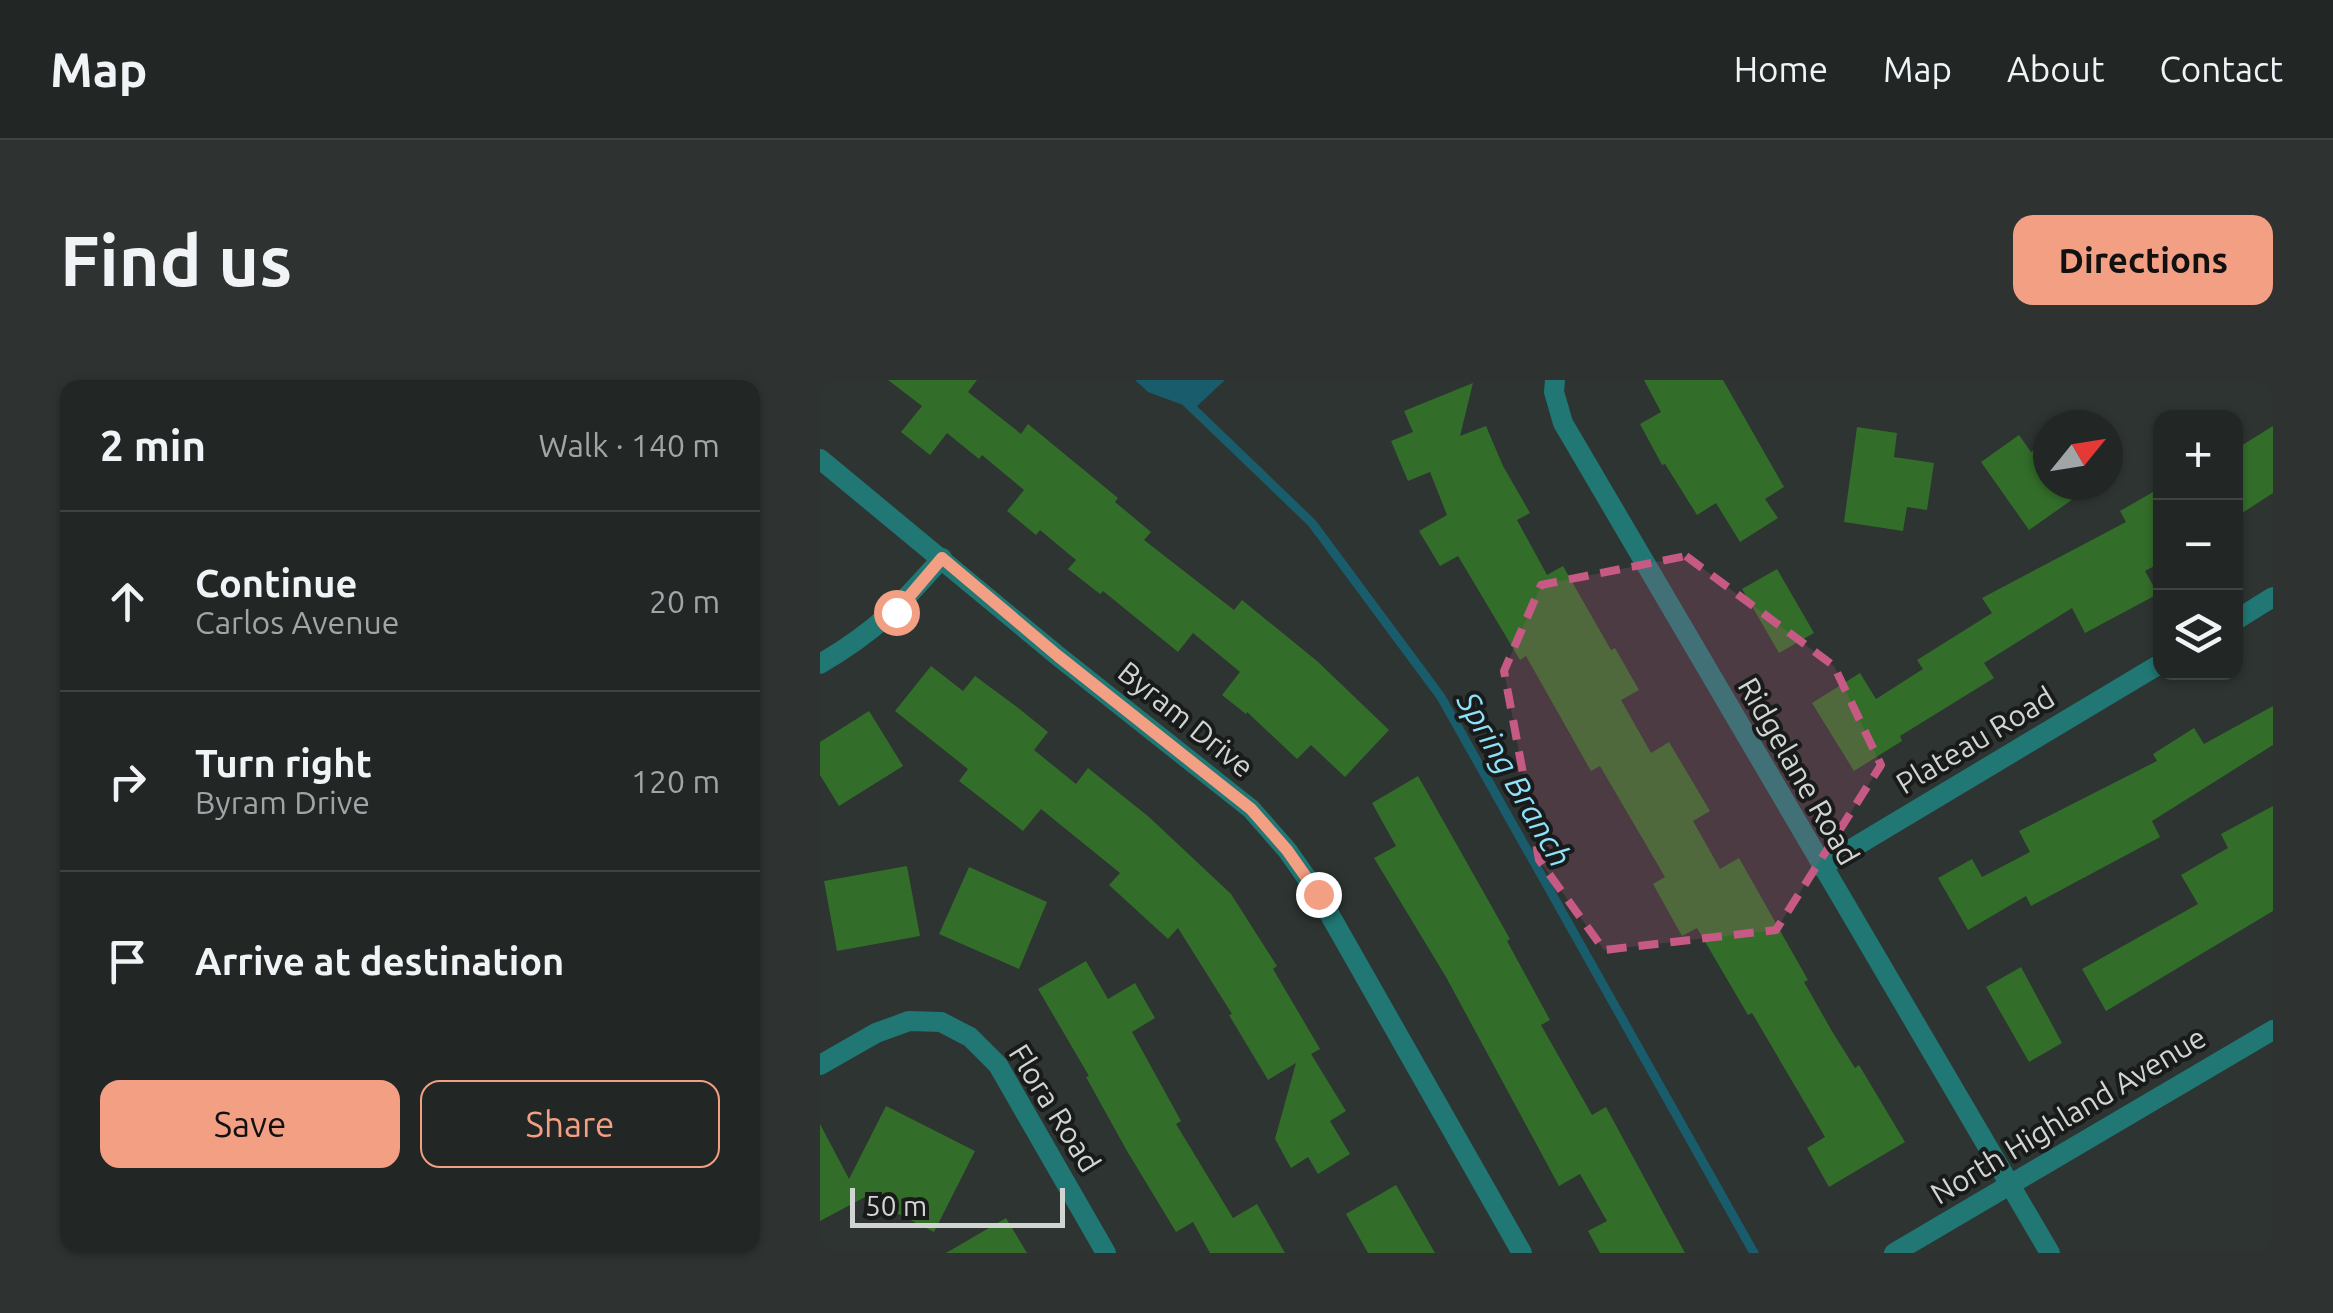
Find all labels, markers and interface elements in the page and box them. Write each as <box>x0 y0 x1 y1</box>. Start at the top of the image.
text: Map <box>50 42 148 96</box>
text: Home <box>1734 49 1828 89</box>
text: Map <box>1883 49 1952 89</box>
text: About <box>2007 49 2104 89</box>
text: Contact <box>2159 49 2283 89</box>
button: Directions <box>2013 215 2273 305</box>
text: Find us <box>60 221 292 299</box>
north arrow <box>2033 410 2123 500</box>
map controls <box>2153 410 2243 680</box>
button: + <box>2153 410 2243 500</box>
text: 2 min <box>100 422 206 469</box>
text: Walk · 140 m <box>538 427 720 463</box>
button: − <box>2153 500 2243 590</box>
text: Continue <box>195 562 357 604</box>
icon: ahead <box>100 574 155 629</box>
text: 20 m <box>649 583 720 619</box>
route start <box>874 590 920 636</box>
button: layers <box>2153 590 2243 680</box>
text: Carlos Avenue <box>195 604 399 640</box>
street label: Byram Drive <box>1112 654 1260 784</box>
street label: Ridgelane Road <box>1732 671 1866 871</box>
street label: Plateau Road <box>1890 680 2060 800</box>
water label: Spring Branch <box>1450 684 1579 873</box>
text: Turn right <box>195 742 372 784</box>
icon: right <box>100 754 155 809</box>
text: 120 m <box>631 763 720 799</box>
text: Byram Drive <box>195 784 370 820</box>
route end <box>1296 872 1342 918</box>
icon: arrive <box>100 934 155 989</box>
text: Arrive at destination <box>195 940 564 982</box>
street label: North Highland Avenue <box>1924 1019 2212 1211</box>
street label: Flora Road <box>1002 1038 1108 1178</box>
button: Save <box>100 1080 400 1168</box>
button: Share <box>420 1080 720 1168</box>
scale bar <box>850 1183 1065 1228</box>
text: 50 m <box>865 1190 927 1221</box>

